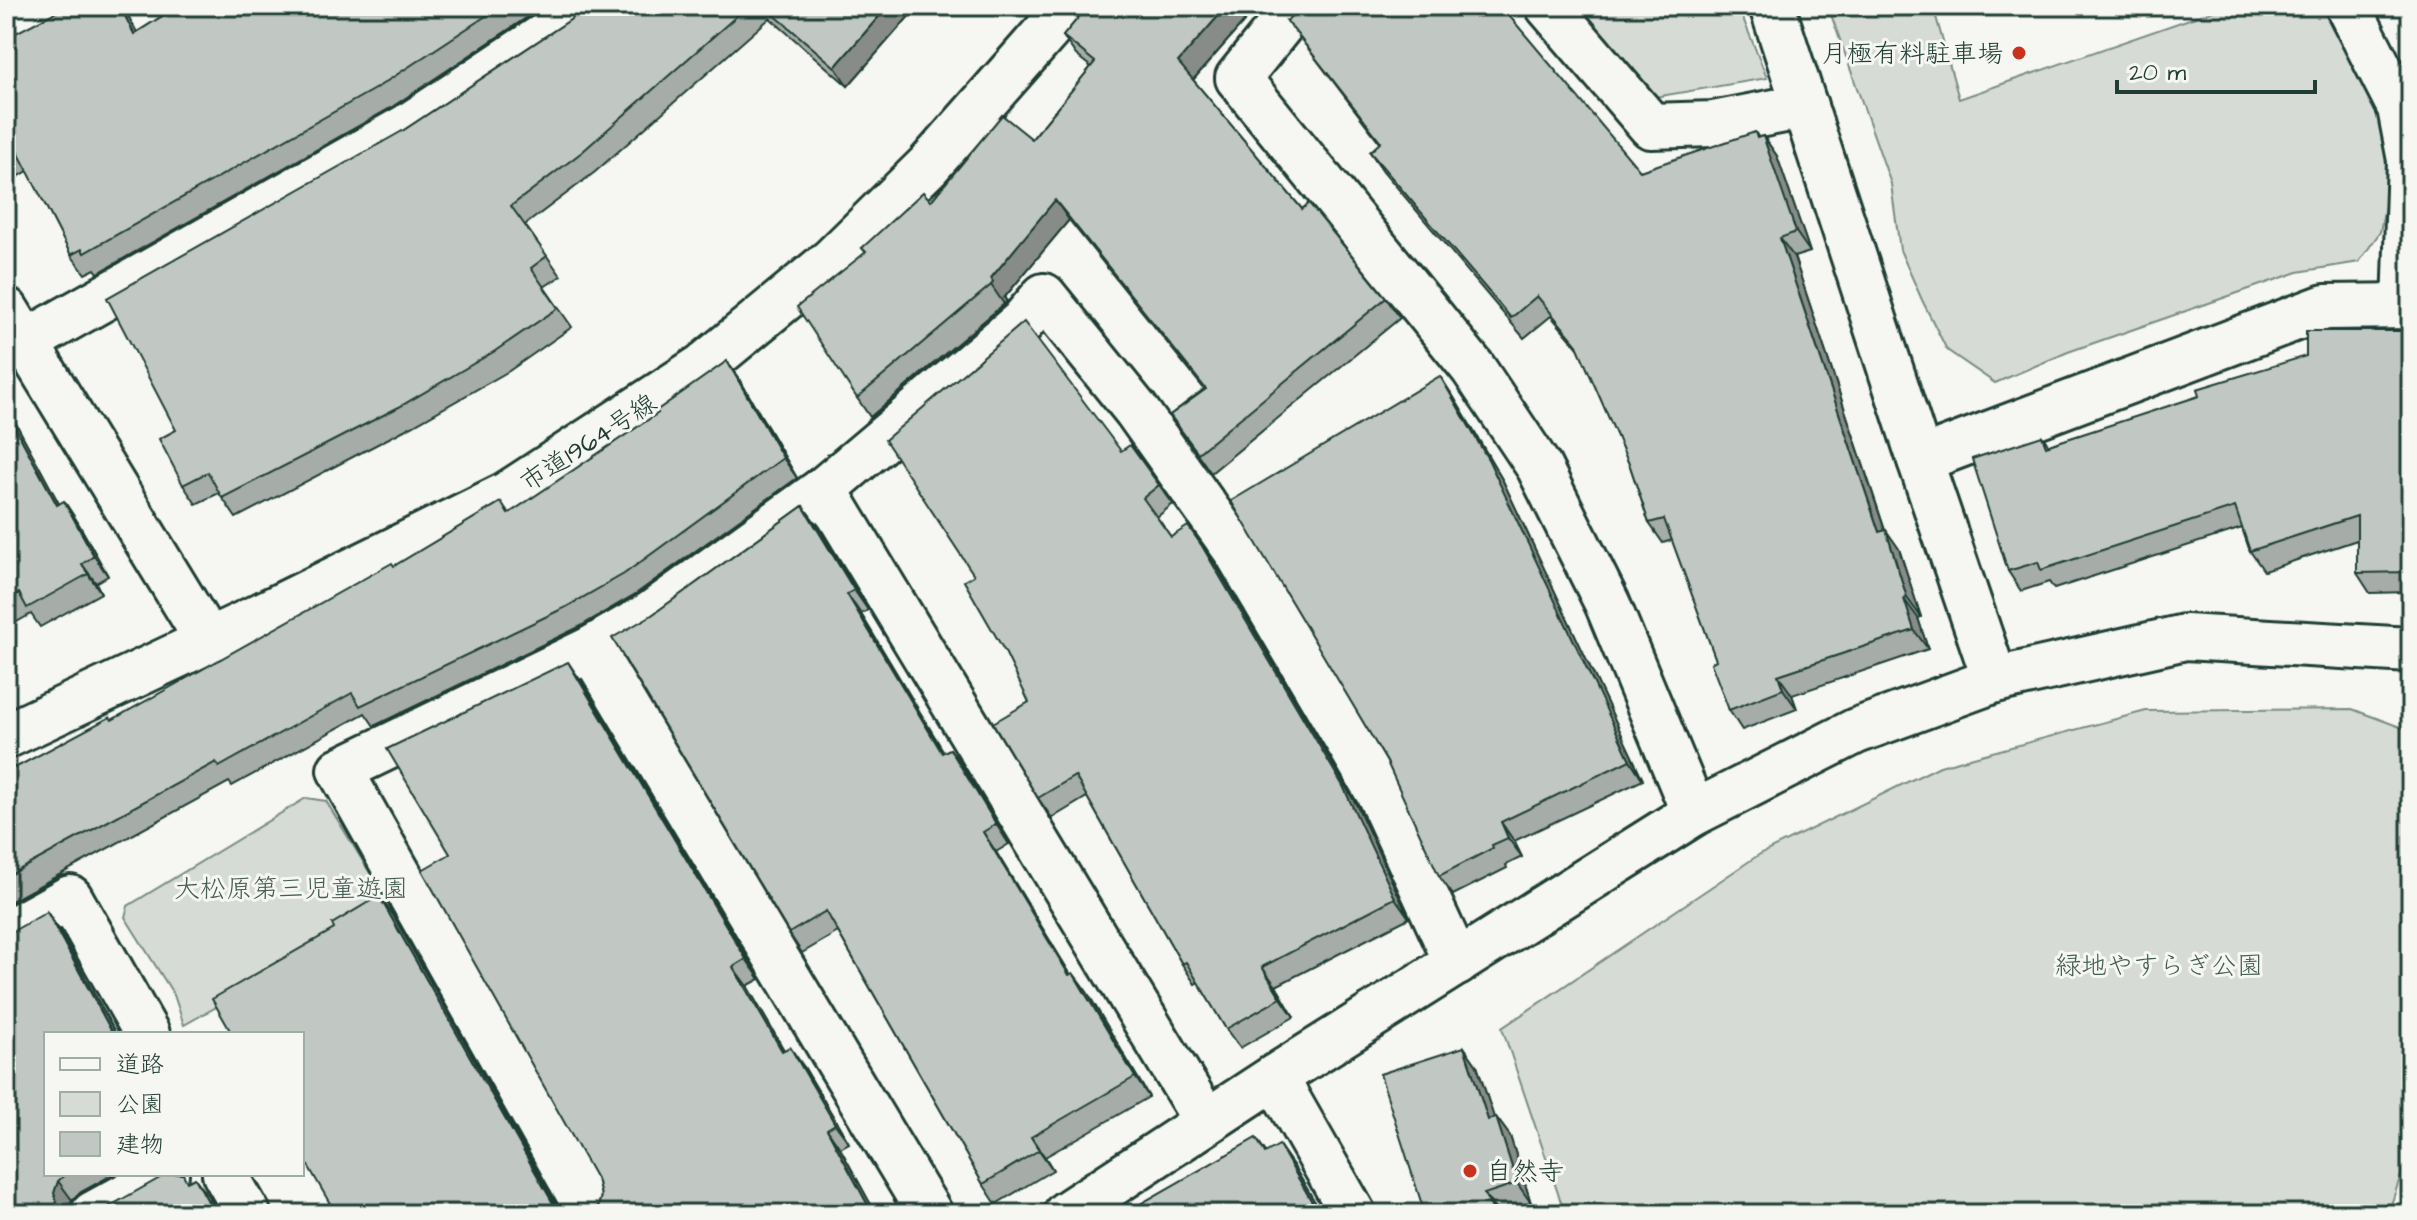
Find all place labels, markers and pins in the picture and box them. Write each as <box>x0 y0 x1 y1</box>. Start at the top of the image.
place label: 月極有料駐車場 <box>1821 36 2003 72</box>
marker: 月極有料駐車場 <box>2010 44 2028 62</box>
place label: 自然寺 <box>1486 1154 1564 1190</box>
marker: 自然寺 <box>1461 1162 1479 1180</box>

